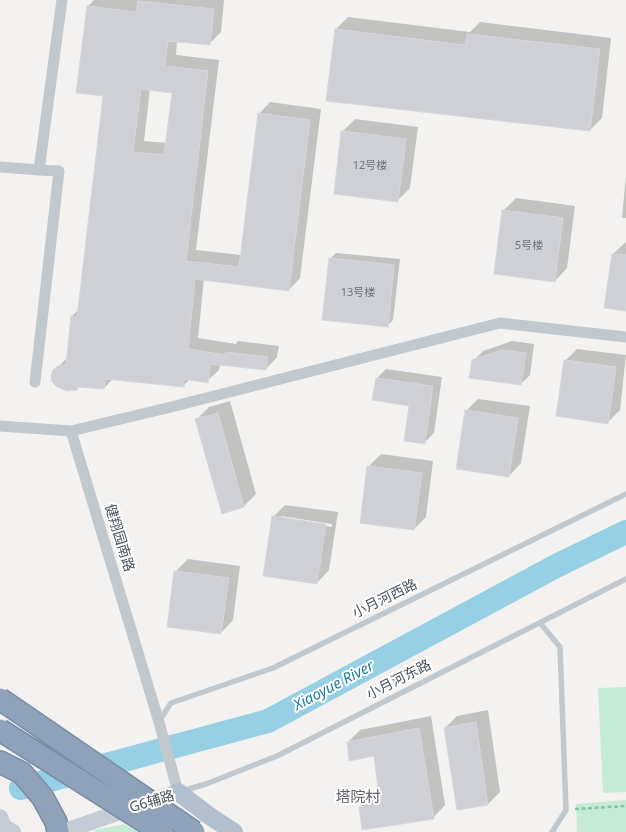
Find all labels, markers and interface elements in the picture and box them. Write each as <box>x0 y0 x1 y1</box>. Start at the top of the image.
house number: 12号楼 <box>353 159 387 173</box>
house number: 5号楼 <box>515 239 543 253</box>
house number: 13号楼 <box>341 286 375 300</box>
street label: 健翔园南路 <box>101 502 137 574</box>
street label: 小月河西路 <box>350 576 420 622</box>
water label: Xiaoyue River <box>291 657 377 715</box>
street label: 小月河东路 <box>364 657 434 703</box>
street label: G6辅路 <box>127 788 177 816</box>
district label: 塔院村 <box>336 789 380 807</box>

